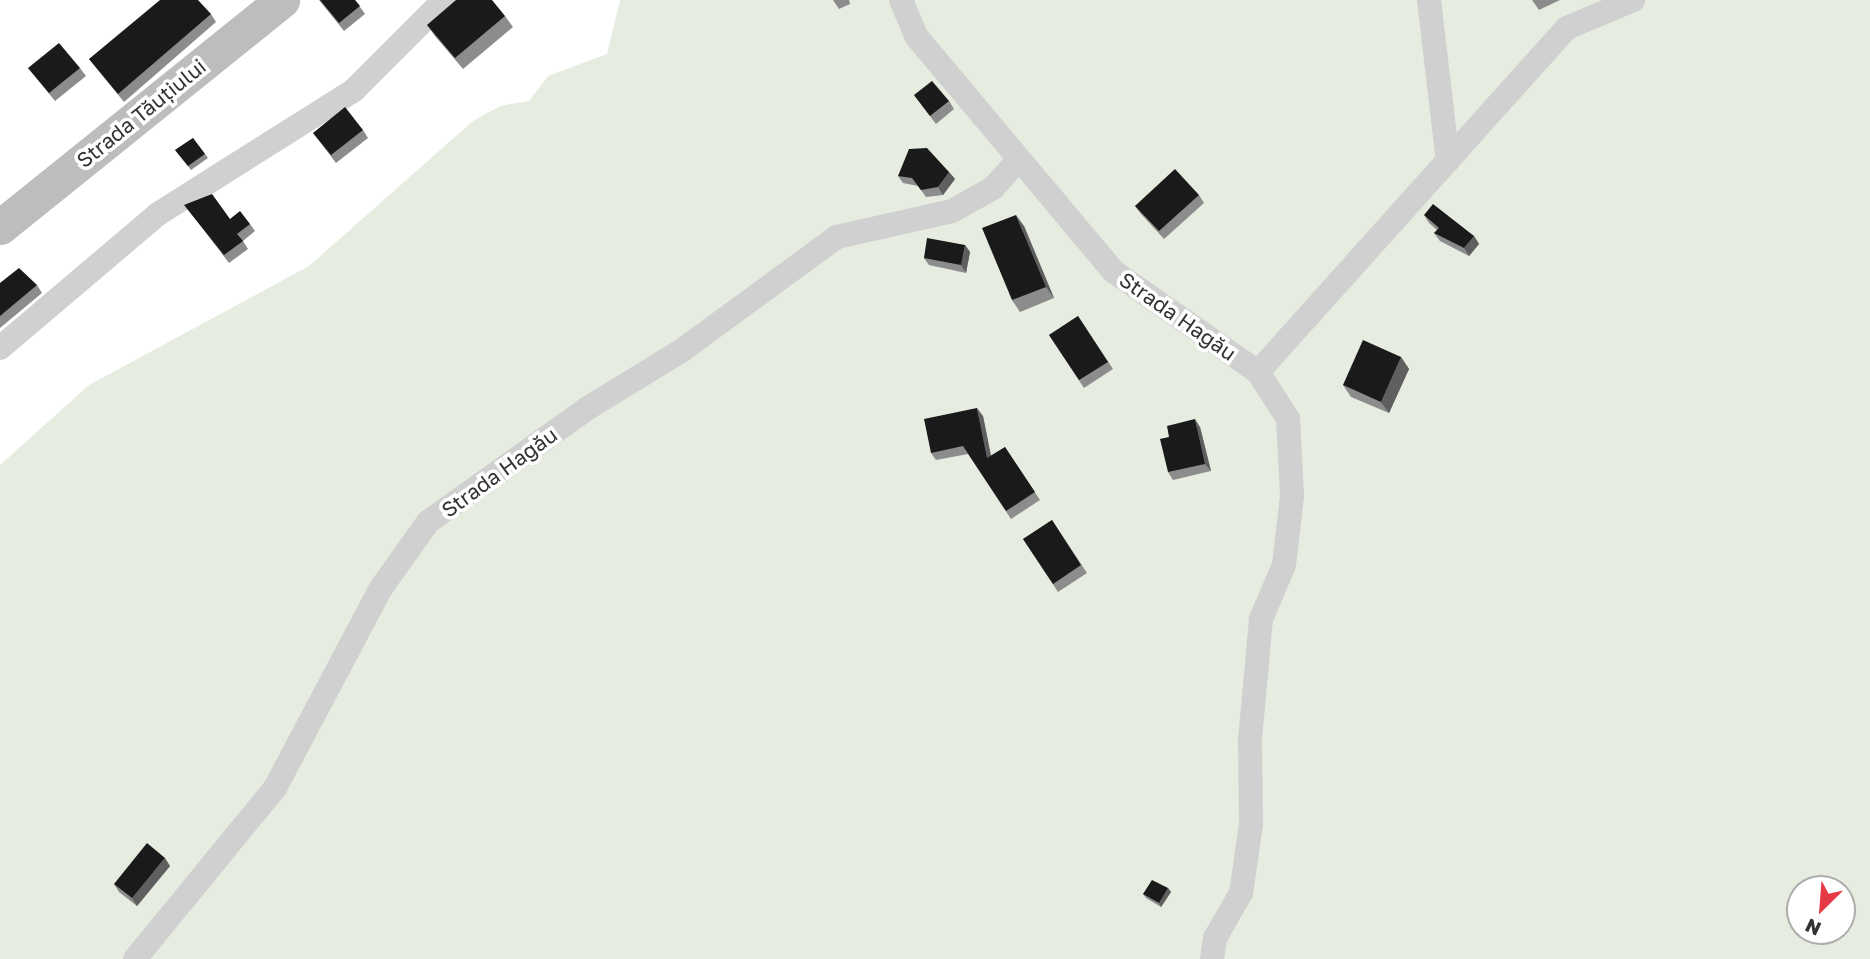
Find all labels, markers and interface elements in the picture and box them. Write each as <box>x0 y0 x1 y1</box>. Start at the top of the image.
street label: Strada Tăuțiului <box>71 53 211 173</box>
street label: Strada Hagău <box>1115 267 1241 365</box>
street label: Strada Hagău <box>436 422 562 522</box>
north arrow <box>1786 875 1856 945</box>
text: N <box>1801 914 1824 941</box>

